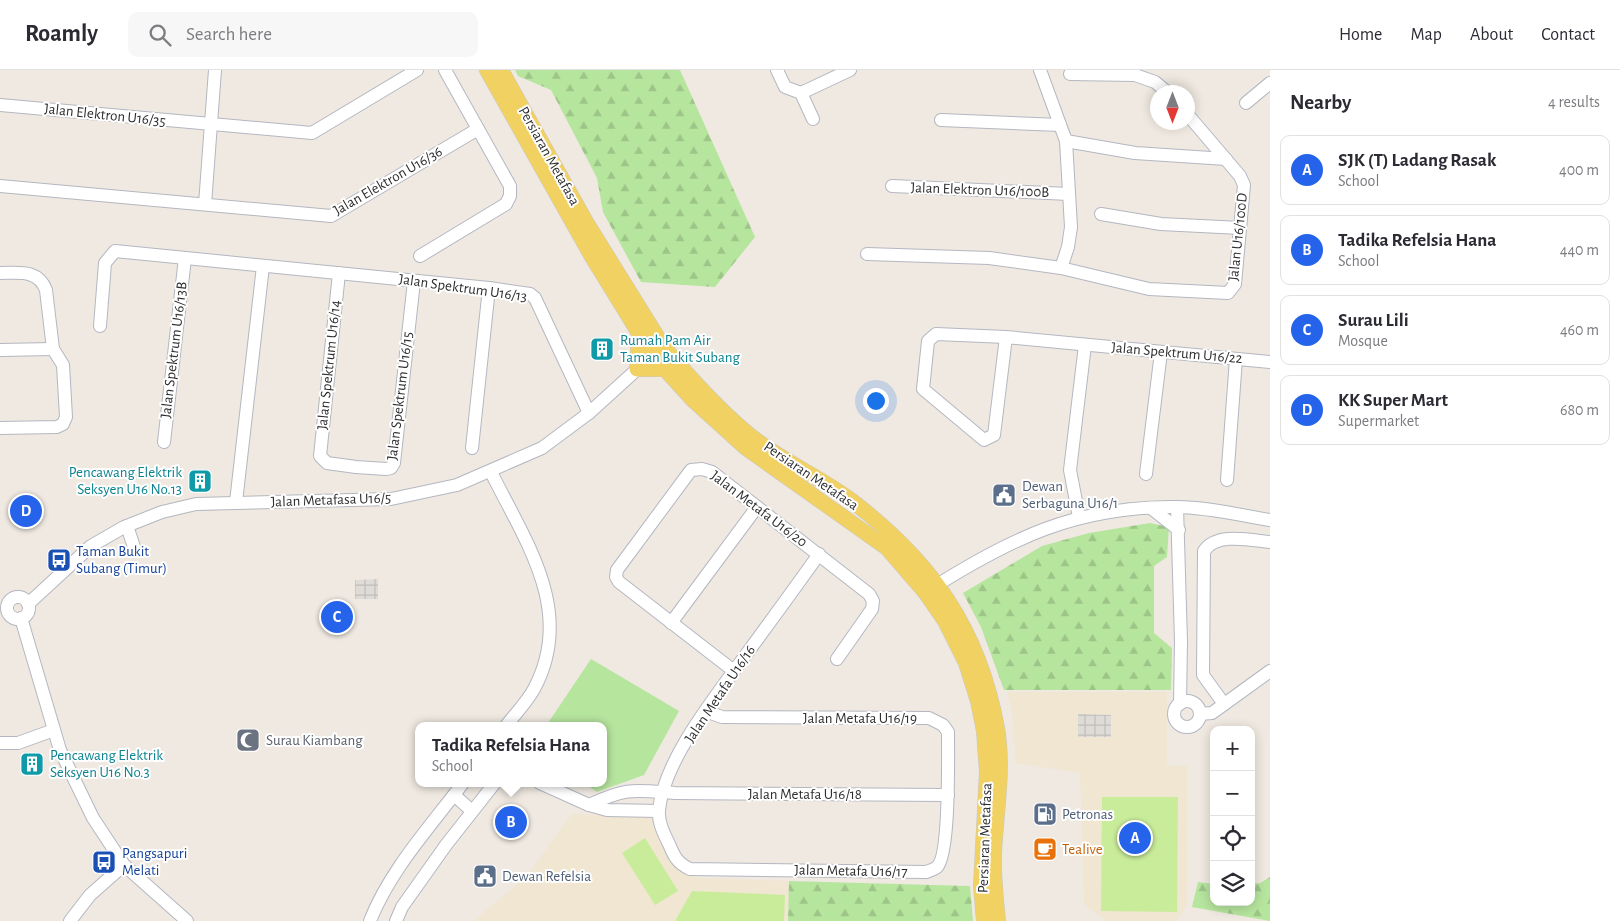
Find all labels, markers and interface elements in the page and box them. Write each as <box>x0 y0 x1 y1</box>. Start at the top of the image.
search box <box>128 12 478 57</box>
icon: search <box>146 21 174 49</box>
text: Roamly <box>25 22 98 46</box>
text: Search here <box>186 25 272 44</box>
text: Home <box>1339 26 1382 44</box>
text: Map <box>1410 26 1442 44</box>
text: About <box>1470 26 1513 44</box>
text: Contact <box>1541 26 1595 44</box>
north arrow <box>1150 85 1195 130</box>
text: Nearby <box>1290 92 1351 113</box>
text: 4 results <box>1548 94 1600 110</box>
street label: Jalan Elektron U16/35 <box>44 101 166 129</box>
street label: Persiaran Metafasa <box>516 104 582 208</box>
street label: Jalan Elektron U16/36 <box>331 144 445 218</box>
text: SJK (T) Ladang Rasak <box>1338 151 1496 170</box>
text: A <box>1302 162 1312 178</box>
text: 400 m <box>1559 162 1599 178</box>
text: School <box>1338 173 1379 189</box>
street label: Jalan Elektron U16/100B <box>910 180 1050 200</box>
street label: Jalan U16/100D <box>1226 192 1250 282</box>
text: Tadika Refelsia Hana <box>1338 231 1496 250</box>
text: B <box>1302 242 1312 258</box>
text: 440 m <box>1560 242 1599 258</box>
text: School <box>1338 253 1379 269</box>
street label: Jalan Spektrum U16/13 <box>398 272 528 304</box>
street label: Jalan Spektrum U16/13B <box>158 281 190 419</box>
street label: Jalan Spektrum U16/14 <box>315 299 343 431</box>
text: Surau Lili <box>1338 311 1409 330</box>
text: C <box>1303 322 1311 338</box>
text: 460 m <box>1560 322 1599 338</box>
street label: Jalan Spektrum U16/15 <box>385 331 415 461</box>
place label: Rumah Pam Air Taman Bukit Subang <box>620 333 741 365</box>
text: Mosque <box>1338 333 1388 349</box>
building icon: Rumah Pam Air Taman Bukit Subang <box>589 336 615 362</box>
street label: Jalan Spektrum U16/22 <box>1111 340 1243 366</box>
your location <box>863 388 889 414</box>
text: KK Super Mart <box>1338 391 1448 410</box>
text: D <box>1302 402 1312 418</box>
text: 680 m <box>1560 402 1599 418</box>
text: Supermarket <box>1338 413 1419 429</box>
street label: Persiaran Metafasa <box>761 439 861 513</box>
place label: Pencawang Elektrik Seksyen U16 No.13 <box>69 465 182 497</box>
building icon: Pencawang Elektrik Seksyen U16 No.13 <box>187 468 213 494</box>
street label: Jalan Metafa U16/20 <box>708 468 810 550</box>
place label: Dewan Serbaguna U16/1 <box>1022 479 1118 511</box>
public building icon: Dewan Serbaguna U16/1 <box>991 482 1017 508</box>
street label: Jalan Metafasa U16/5 <box>271 490 391 510</box>
pin: D <box>10 492 42 530</box>
place label: Taman Bukit Subang (Timur) <box>76 544 167 576</box>
bus stop icon: Taman Bukit Subang (Timur) <box>46 547 72 573</box>
pin: C <box>321 598 353 636</box>
street label: Jalan Metafa U16/16 <box>682 643 758 745</box>
street label: Jalan Metafa U16/19 <box>803 711 917 726</box>
popup <box>415 722 607 787</box>
map controls <box>1210 726 1255 906</box>
button: + <box>1210 726 1255 771</box>
mosque icon: Surau Kiambang <box>235 727 261 753</box>
place label: Surau Kiambang <box>266 733 363 748</box>
text: Tadika Refelsia Hana <box>432 736 590 755</box>
place label: Pencawang Elektrik Seksyen U16 No.3 <box>50 748 163 780</box>
building icon: Pencawang Elektrik Seksyen U16 No.3 <box>19 751 45 777</box>
text: School <box>432 758 473 774</box>
button: − <box>1210 771 1255 816</box>
street label: Persiaran Metafasa <box>976 783 994 893</box>
street label: Jalan Metafa U16/18 <box>748 787 862 802</box>
fuel station icon: Petronas <box>1032 801 1058 827</box>
pin: B <box>495 803 527 841</box>
place label: Petronas <box>1062 807 1113 822</box>
button: locate <box>1210 816 1255 861</box>
pin: A <box>1119 819 1151 857</box>
cafe icon: Tealive <box>1032 836 1058 862</box>
place label: Tealive <box>1062 842 1103 857</box>
place label: Pangsapuri Melati <box>122 846 187 878</box>
bus stop icon: Pangsapuri Melati <box>91 849 117 875</box>
button: layers <box>1210 861 1255 906</box>
public building icon: Dewan Refelsia <box>472 863 498 889</box>
street label: Jalan Metafa U16/17 <box>794 863 908 879</box>
place label: Dewan Refelsia <box>502 869 591 884</box>

